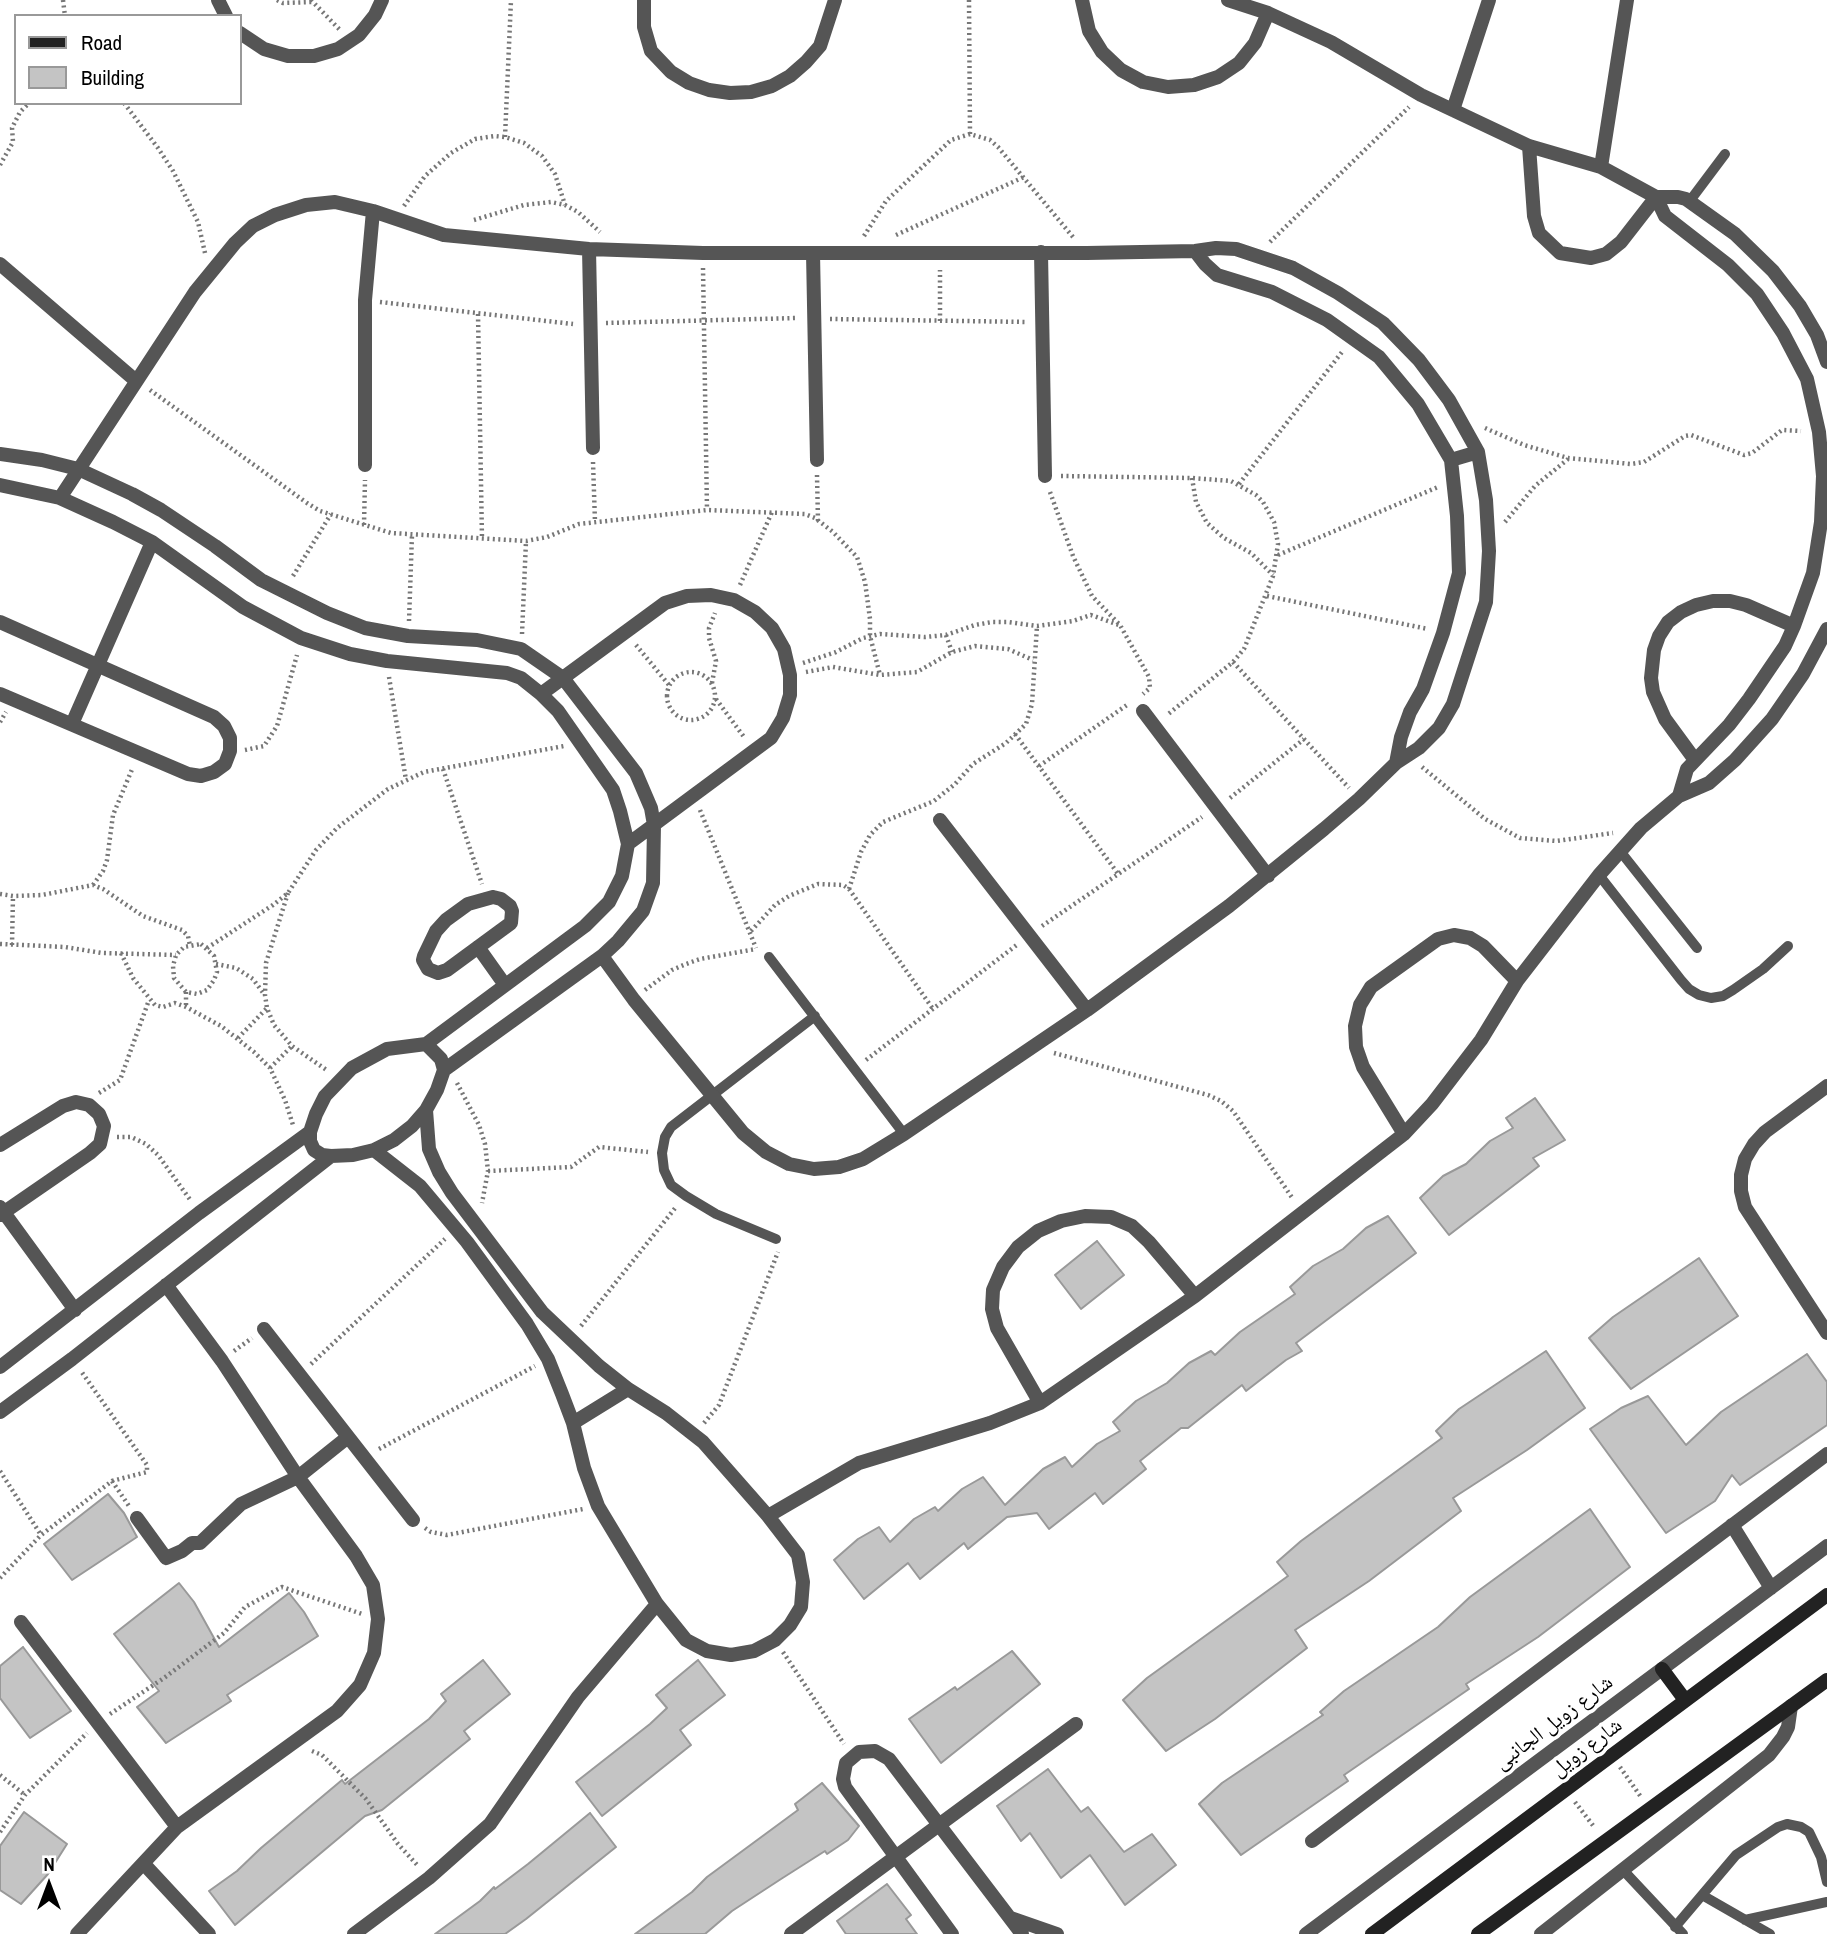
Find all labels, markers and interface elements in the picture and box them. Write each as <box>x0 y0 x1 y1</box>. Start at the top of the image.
legend <box>14 14 242 105</box>
text: Road <box>81 28 122 57</box>
text: Building <box>81 63 144 92</box>
street label: شارع زويل الجانبى <box>1490 1670 1618 1776</box>
street label: شارع زويل <box>1547 1713 1627 1783</box>
north arrow <box>14 1850 84 1920</box>
text: N <box>43 1851 55 1877</box>

